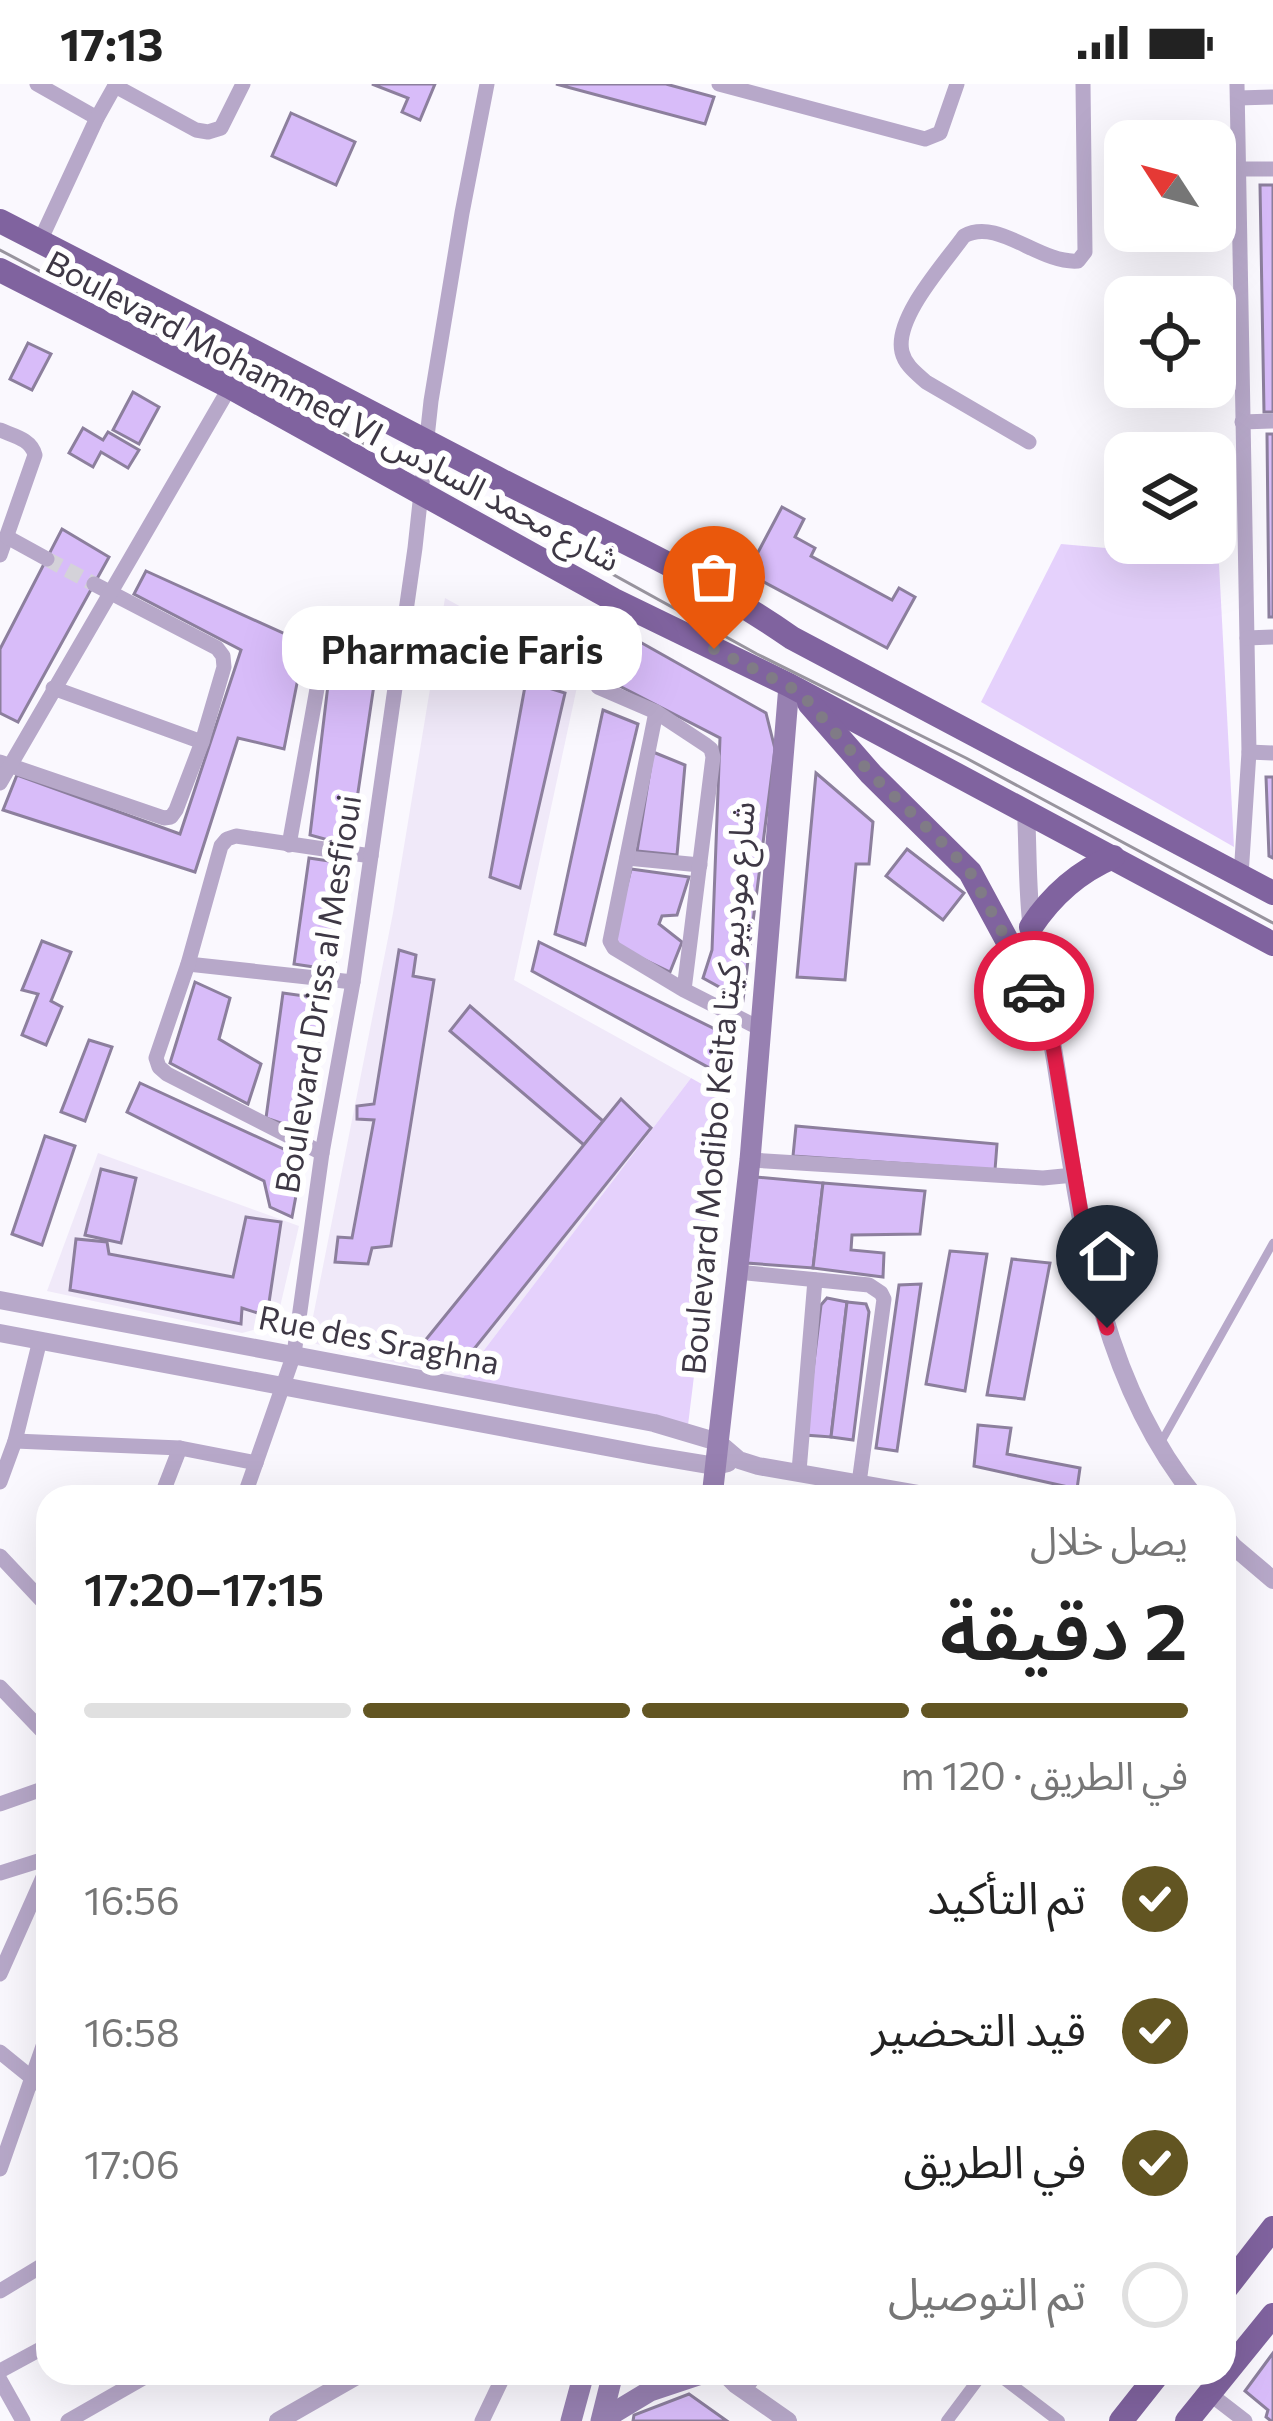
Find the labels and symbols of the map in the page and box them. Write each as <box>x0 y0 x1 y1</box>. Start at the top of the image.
north arrow <box>1104 120 1236 252</box>
street label: Boulevard Mohammed VI شارع محمد السادس <box>37 240 628 584</box>
pin <box>663 526 765 649</box>
callout: Pharmacie Faris <box>282 607 642 691</box>
street label: Boulevard Driss al Mesfioui <box>265 792 368 1196</box>
street label: Boulevard Modibo Keita شارع موديبو كيتا <box>671 800 768 1377</box>
courier <box>974 931 1094 1051</box>
pin <box>1056 1205 1158 1328</box>
street label: Rue des Sraghna <box>255 1295 503 1382</box>

